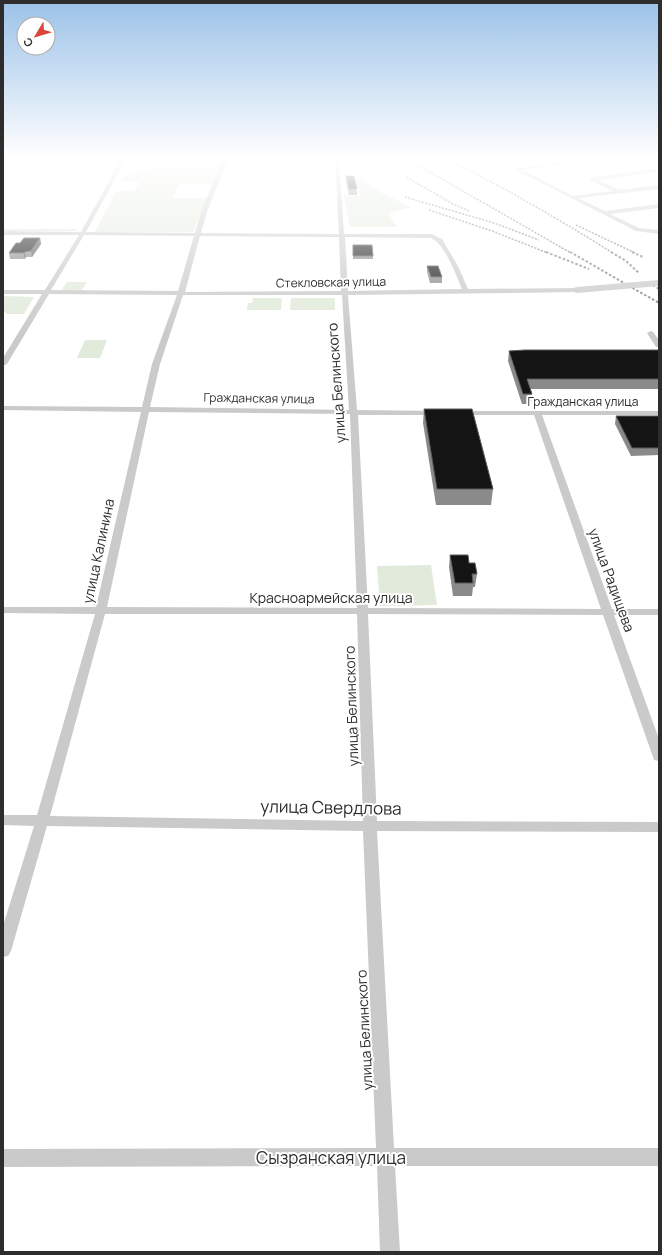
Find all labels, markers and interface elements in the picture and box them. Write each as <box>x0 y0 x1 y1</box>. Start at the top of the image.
north arrow <box>16 16 56 56</box>
text: С <box>19 35 36 50</box>
street label: Стекловская улица <box>276 273 386 291</box>
street label: улица Белинского <box>322 322 350 444</box>
street label: Гражданская улица <box>203 389 315 407</box>
street label: Гражданская улица <box>528 393 638 410</box>
street label: улица Калинина <box>78 497 118 605</box>
street label: улица Радищева <box>584 525 640 635</box>
street label: Красноармейская улица <box>249 588 413 607</box>
street label: улица Белинского <box>339 645 363 767</box>
street label: улица Свердлова <box>260 794 402 820</box>
street label: улица Белинского <box>351 969 377 1091</box>
street label: Сызранская улица <box>256 1146 406 1169</box>

